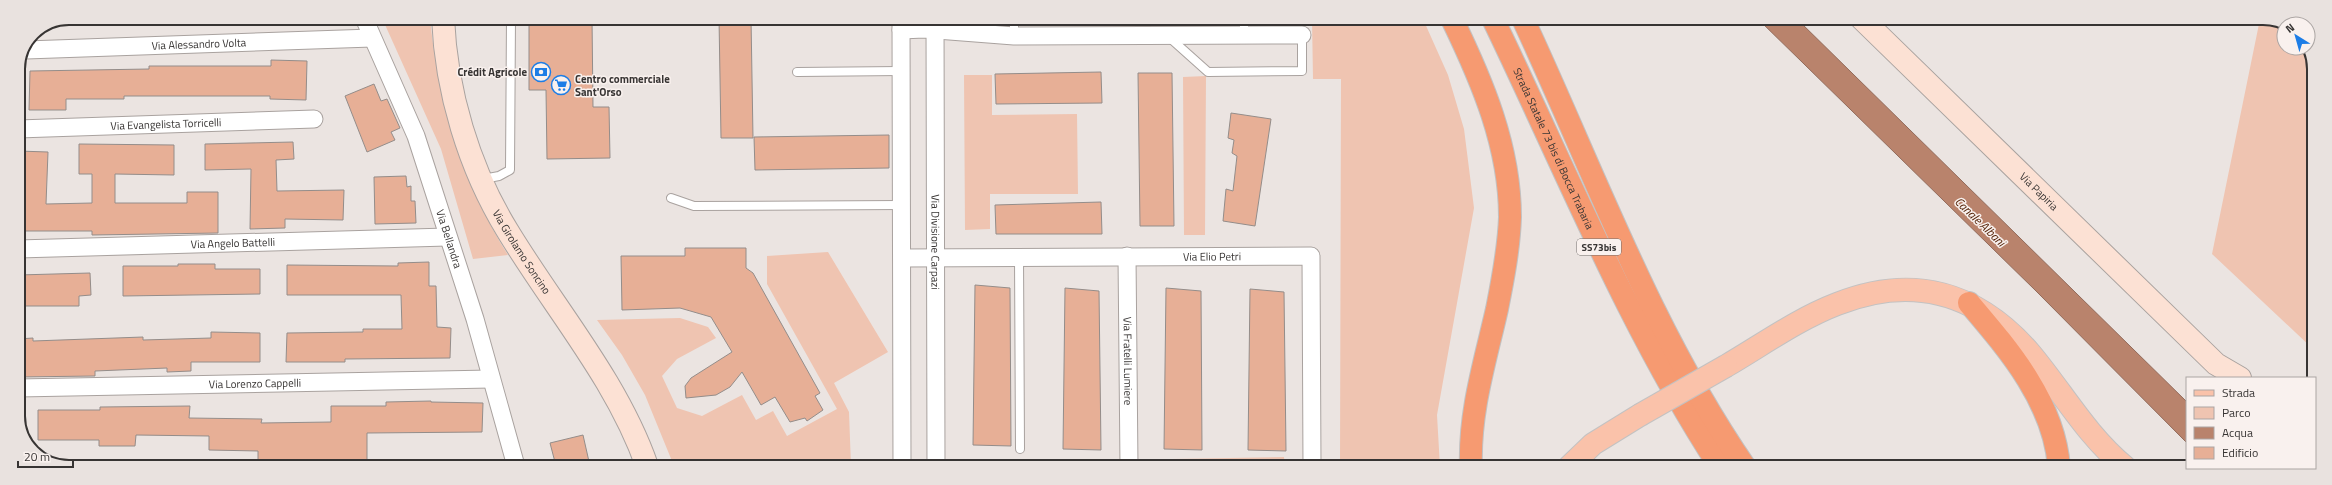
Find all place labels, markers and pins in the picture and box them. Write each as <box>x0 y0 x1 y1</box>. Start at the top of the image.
bank icon: Crédit Agricole <box>530 61 552 83</box>
place label: Crédit Agricole <box>457 64 527 80</box>
place label: Centro commerciale Sant'Orso <box>575 71 670 100</box>
supermarket icon: Centro commerciale Sant'Orso <box>550 74 572 96</box>

